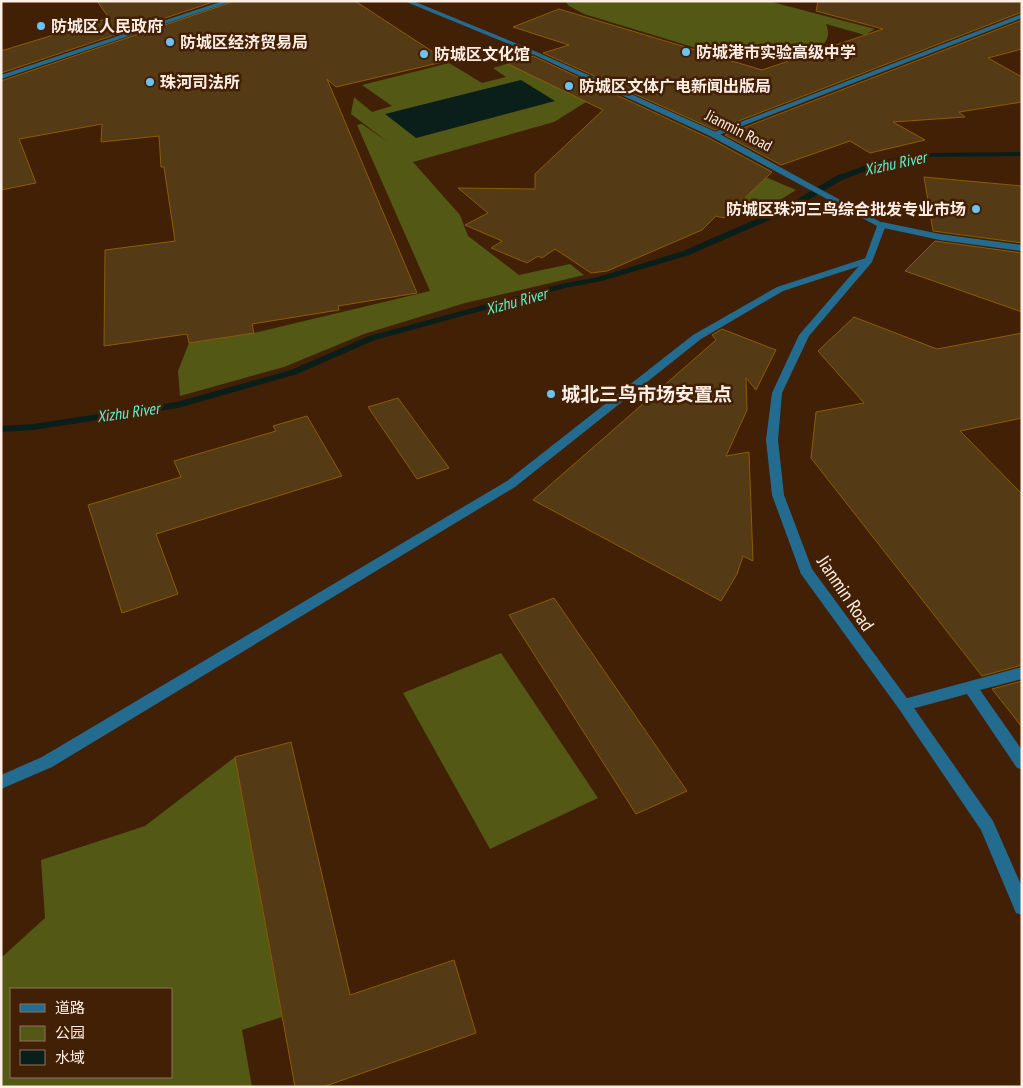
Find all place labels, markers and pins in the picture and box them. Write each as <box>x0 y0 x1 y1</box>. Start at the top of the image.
place label: 防城区人民政府 <box>51 16 163 36</box>
marker: 防城区人民政府 <box>35 20 47 32</box>
place label: 防城区经济贸易局 <box>180 32 308 52</box>
marker: 防城区经济贸易局 <box>164 36 176 48</box>
place label: 防城港市实验高级中学 <box>696 42 856 62</box>
place label: 防城区文化馆 <box>434 44 530 64</box>
marker: 防城港市实验高级中学 <box>680 46 692 58</box>
marker: 防城区文化馆 <box>418 48 430 60</box>
place label: 珠河司法所 <box>160 72 240 92</box>
marker: 珠河司法所 <box>144 76 156 88</box>
place label: 防城区文体广电新闻出版局 <box>579 76 771 96</box>
marker: 防城区文体广电新闻出版局 <box>563 80 575 92</box>
place label: 防城区珠河三鸟综合批发专业市场 <box>726 199 966 219</box>
marker: 防城区珠河三鸟综合批发专业市场 <box>970 203 982 215</box>
place label: 城北三鸟市场安置点 <box>561 382 732 406</box>
marker: 城北三鸟市场安置点 <box>545 388 557 400</box>

